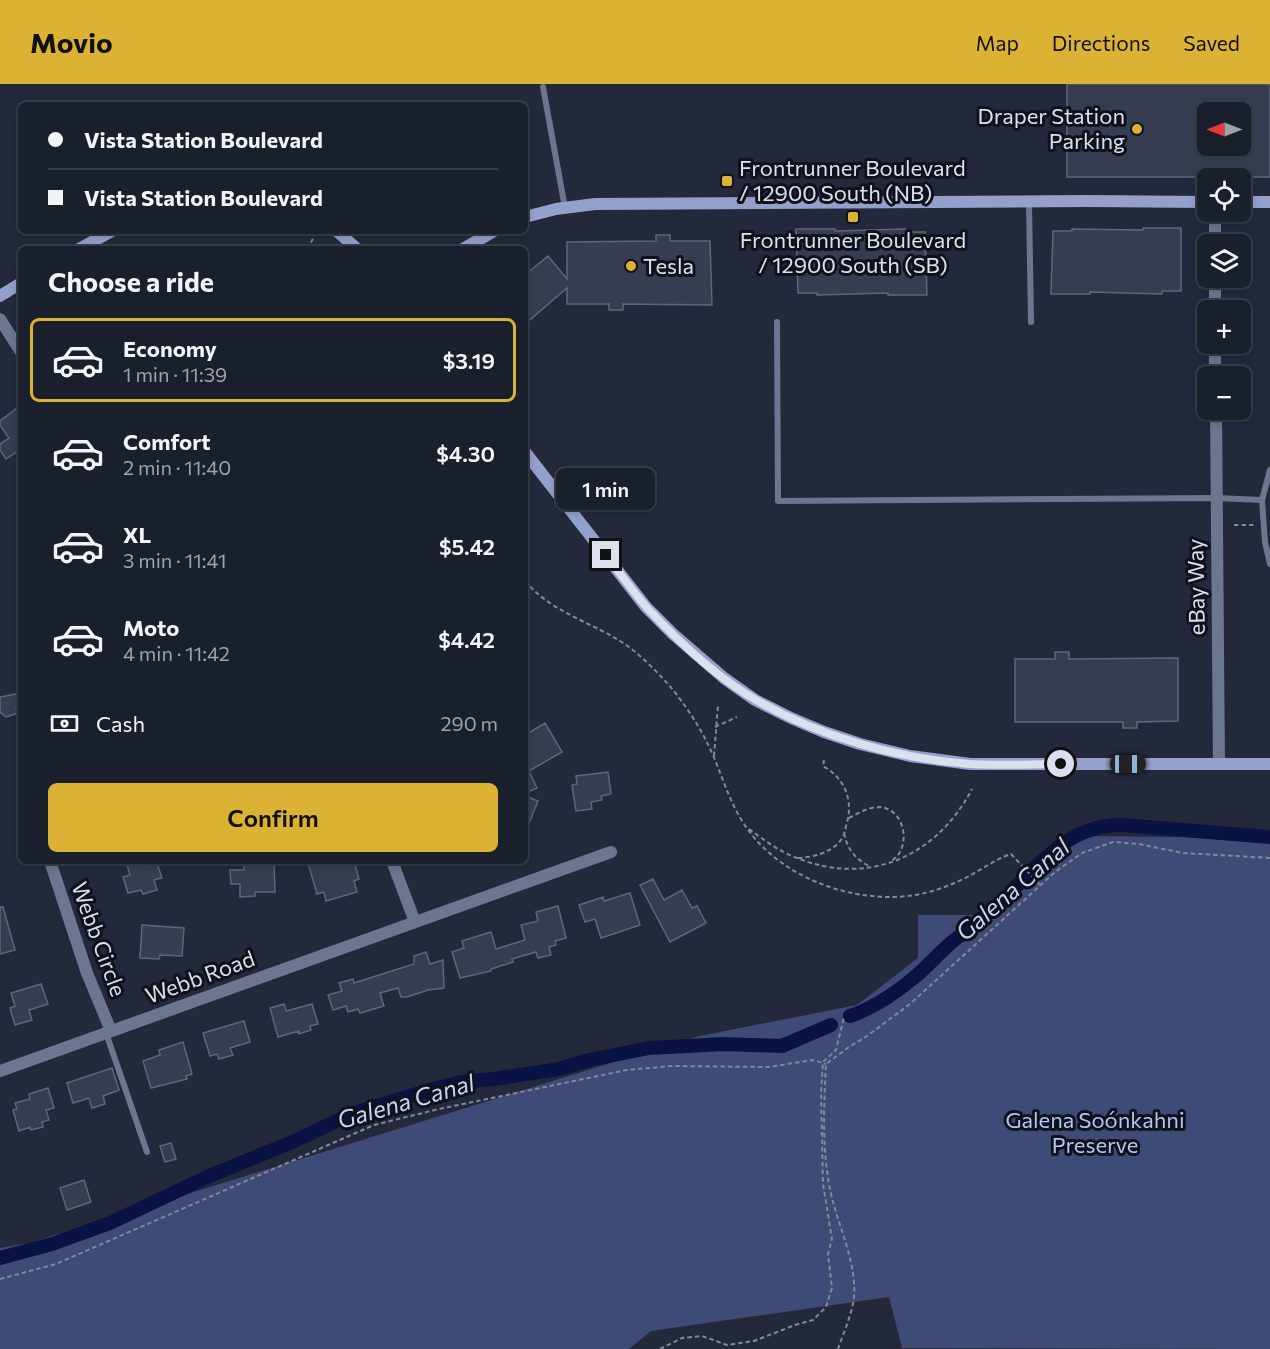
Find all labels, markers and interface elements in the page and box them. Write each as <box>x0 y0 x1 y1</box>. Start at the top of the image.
text: Movio <box>30 25 113 59</box>
text: Map <box>976 30 1019 55</box>
text: Directions <box>1052 30 1150 55</box>
text: Saved <box>1183 30 1240 55</box>
place label: Draper Station Parking <box>977 102 1125 154</box>
north arrow <box>1197 102 1251 156</box>
map controls <box>1197 102 1251 420</box>
marker: Draper Station Parking <box>1130 122 1144 136</box>
text: Vista Station Boulevard <box>84 126 323 153</box>
place label: Frontrunner Boulevard / 12900 South (NB) <box>739 154 966 206</box>
button: locate <box>1197 168 1251 222</box>
marker: Frontrunner Boulevard / 12900 South (NB) <box>720 174 734 188</box>
text: Vista Station Boulevard <box>84 184 323 211</box>
marker: Frontrunner Boulevard / 12900 South (SB) <box>846 210 860 224</box>
place label: Frontrunner Boulevard / 12900 South (SB) <box>740 226 966 278</box>
button: layers <box>1197 234 1251 288</box>
place label: Tesla <box>643 252 694 279</box>
marker: Tesla <box>624 259 638 273</box>
text: Choose a ride <box>48 265 214 298</box>
button: + <box>1197 300 1251 354</box>
icon: car <box>51 333 105 387</box>
text: Economy <box>123 335 217 362</box>
text: $3.19 <box>443 347 495 374</box>
text: 1 min · 11:39 <box>123 362 227 386</box>
button: − <box>1197 366 1251 420</box>
icon: car <box>51 426 105 480</box>
text: Comfort <box>123 428 211 455</box>
text: $4.30 <box>436 440 495 467</box>
text: 2 min · 11:40 <box>123 455 231 479</box>
callout: 1 min <box>556 468 656 510</box>
text: 1 min <box>582 477 629 501</box>
icon: car <box>51 519 105 573</box>
text: XL <box>123 521 151 548</box>
text: $5.42 <box>439 533 495 560</box>
street label: eBay Way <box>1181 538 1210 636</box>
route end <box>592 541 619 568</box>
text: 3 min · 11:41 <box>123 548 226 572</box>
icon: car <box>51 612 105 666</box>
text: Moto <box>123 614 179 641</box>
text: $4.42 <box>438 626 495 653</box>
text: 4 min · 11:42 <box>123 641 230 665</box>
icon: cash <box>48 707 81 740</box>
text: Cash <box>96 710 145 737</box>
text: 290 m <box>440 711 498 735</box>
route start <box>1047 750 1074 777</box>
car <box>1110 755 1146 773</box>
button: Confirm <box>48 783 498 852</box>
water label: Galena Canal <box>949 831 1075 946</box>
street label: Webb Circle <box>66 878 133 1000</box>
street label: Webb Road <box>142 944 258 1009</box>
water label: Galena Canal <box>334 1067 478 1134</box>
park label: Galena Soónkahni Preserve <box>1005 1106 1185 1158</box>

